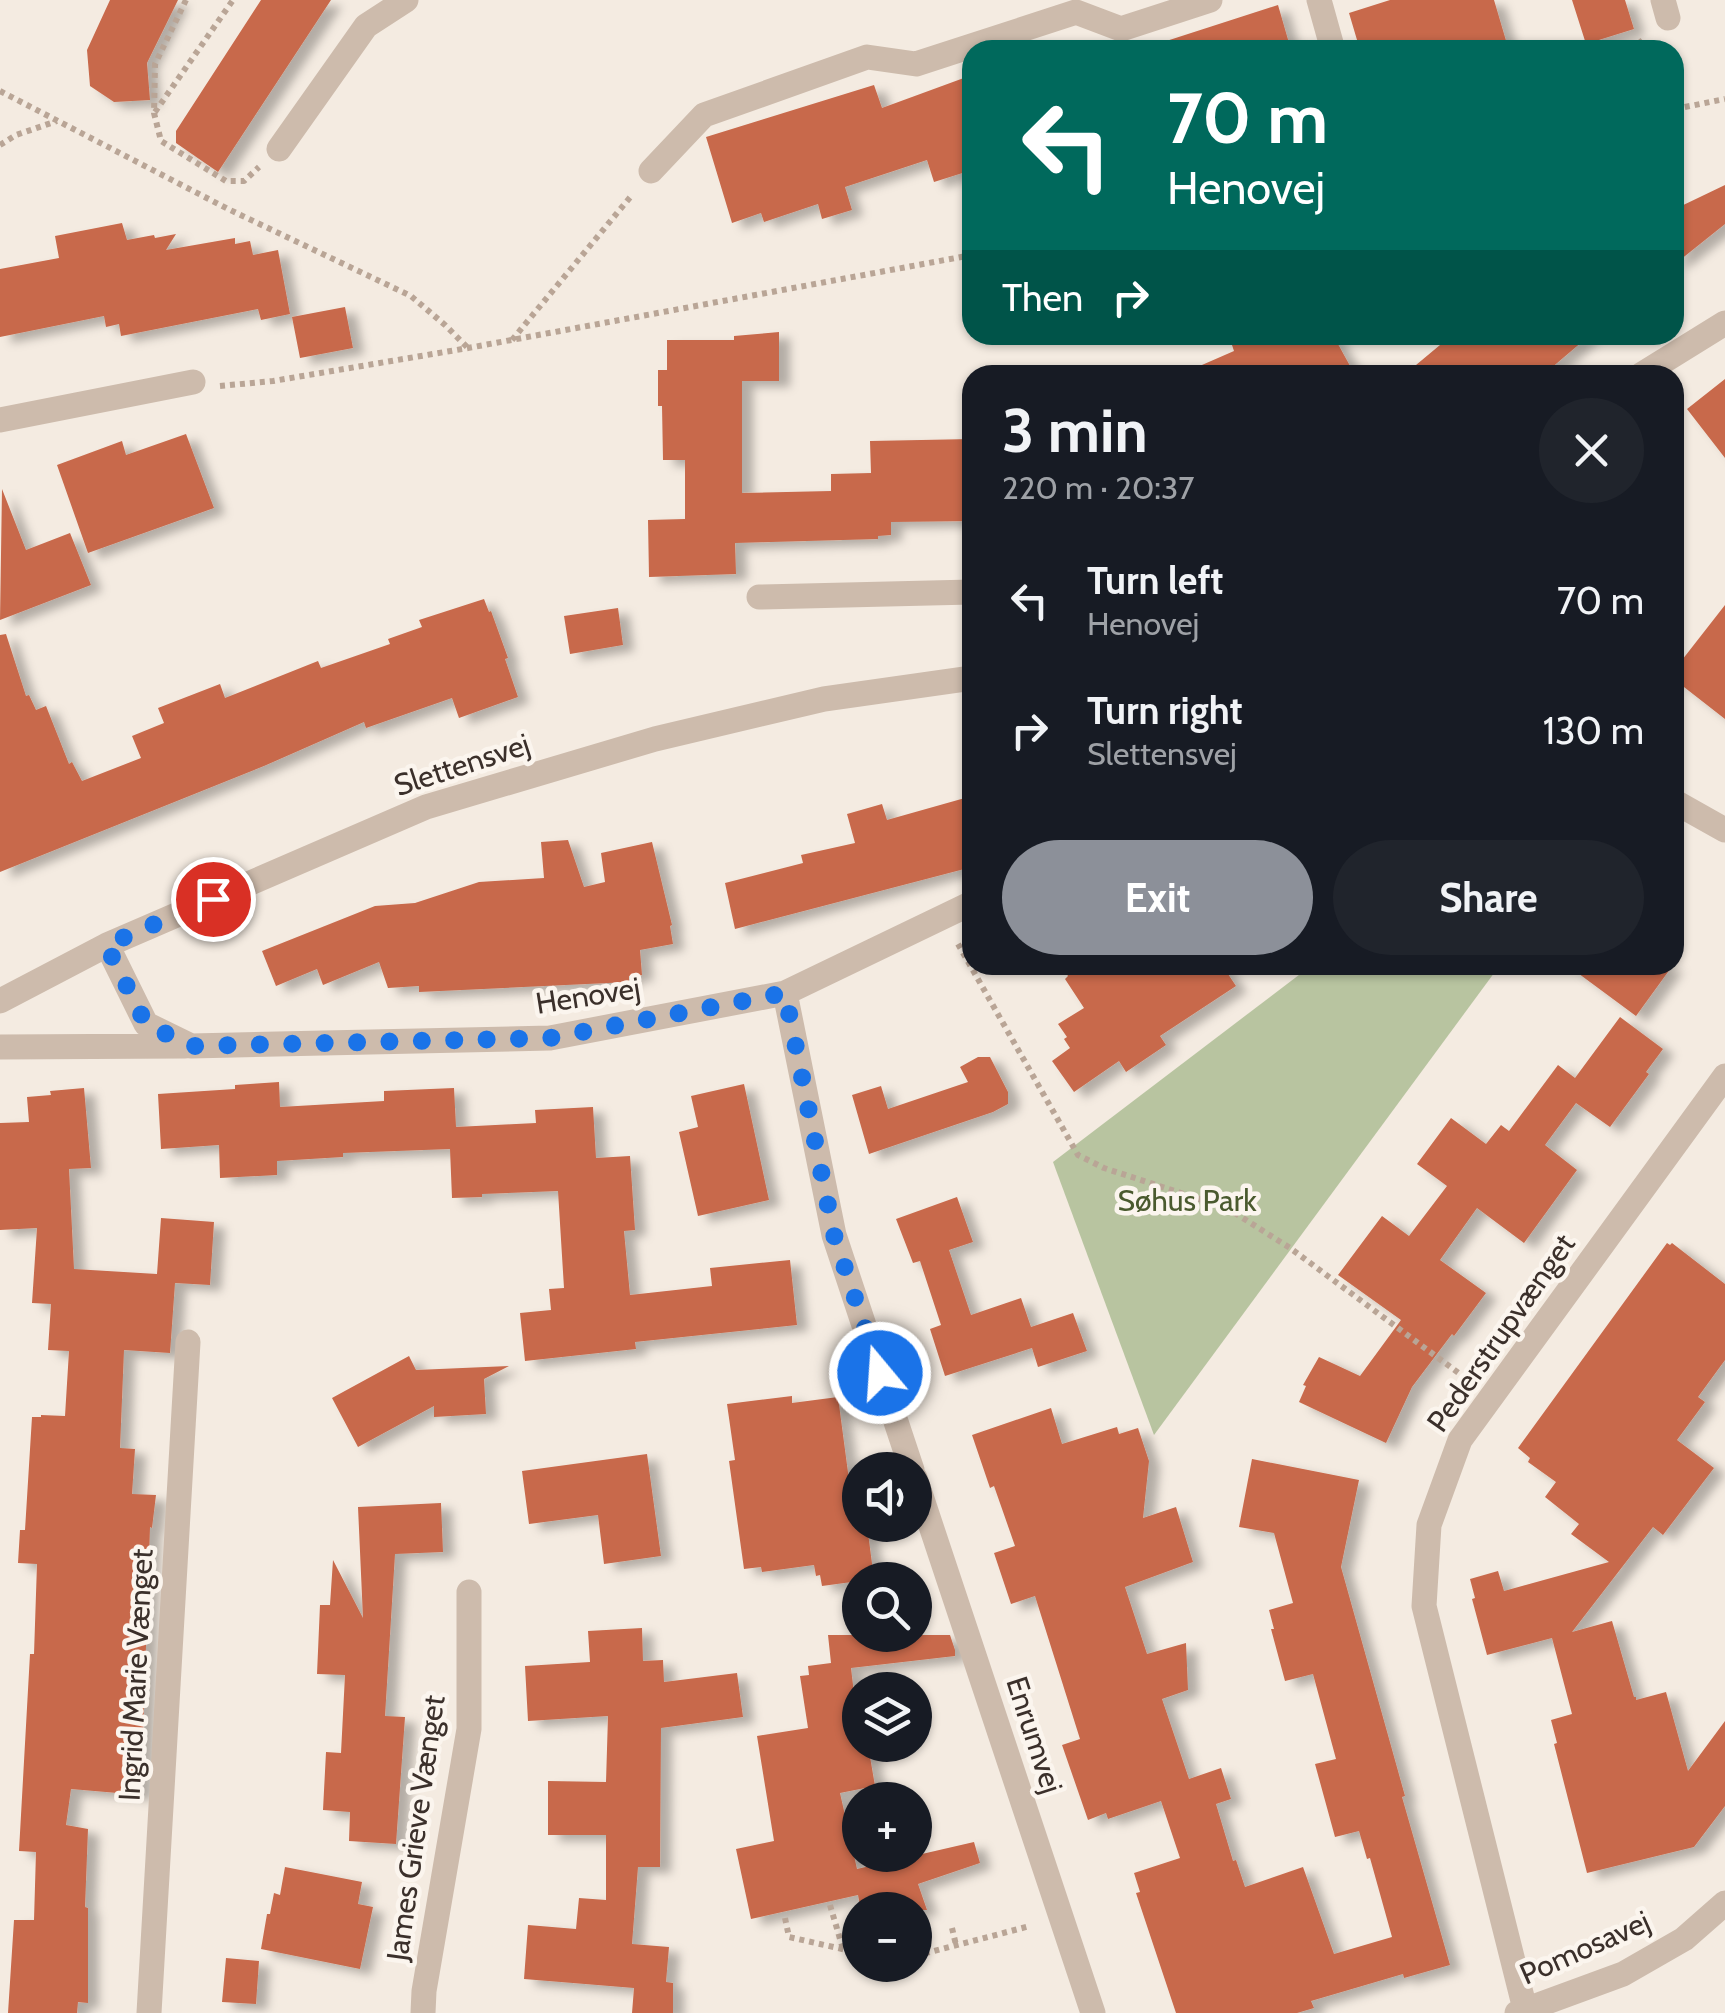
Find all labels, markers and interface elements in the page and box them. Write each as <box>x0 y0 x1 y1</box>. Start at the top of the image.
text: 70 m <box>1167 75 1328 161</box>
icon: left <box>1002 80 1132 210</box>
text: Henovej <box>1167 161 1325 215</box>
icon: right <box>1103 270 1158 325</box>
text: Then <box>1002 274 1083 321</box>
text: 3 min <box>1002 394 1148 467</box>
button: close <box>1539 398 1644 503</box>
text: 220 m · 20:37 <box>1002 468 1194 507</box>
text: Turn left <box>1087 557 1223 604</box>
icon: left <box>1002 573 1057 628</box>
text: 70 m <box>1557 577 1644 624</box>
text: Henovej <box>1087 604 1199 643</box>
text: Turn right <box>1087 687 1243 734</box>
icon: right <box>1002 703 1057 758</box>
text: 130 m <box>1543 707 1644 754</box>
street label: Slettensvej <box>389 725 534 804</box>
text: Slettensvej <box>1087 734 1237 773</box>
button: Exit <box>1002 840 1313 955</box>
button: Share <box>1333 840 1644 955</box>
pin <box>171 857 256 942</box>
icon: arrive <box>186 872 241 927</box>
street label: Henovej <box>533 969 643 1022</box>
park label: Søhus Park <box>1117 1182 1257 1219</box>
street label: Pederstrupvænget <box>1419 1227 1583 1439</box>
position arrow <box>828 1321 932 1425</box>
map controls <box>842 1452 932 1982</box>
button: sound <box>842 1452 932 1542</box>
street label: Ingrid Marie Vænget <box>110 1548 161 1802</box>
button: search <box>842 1562 932 1652</box>
button: layers <box>842 1672 932 1762</box>
street label: Enrumvej <box>998 1672 1071 1798</box>
street label: James Grieve Vænget <box>378 1693 452 1964</box>
button: + <box>842 1782 932 1872</box>
button: − <box>842 1892 932 1982</box>
street label: Pomosavej <box>1514 1902 1656 1993</box>

